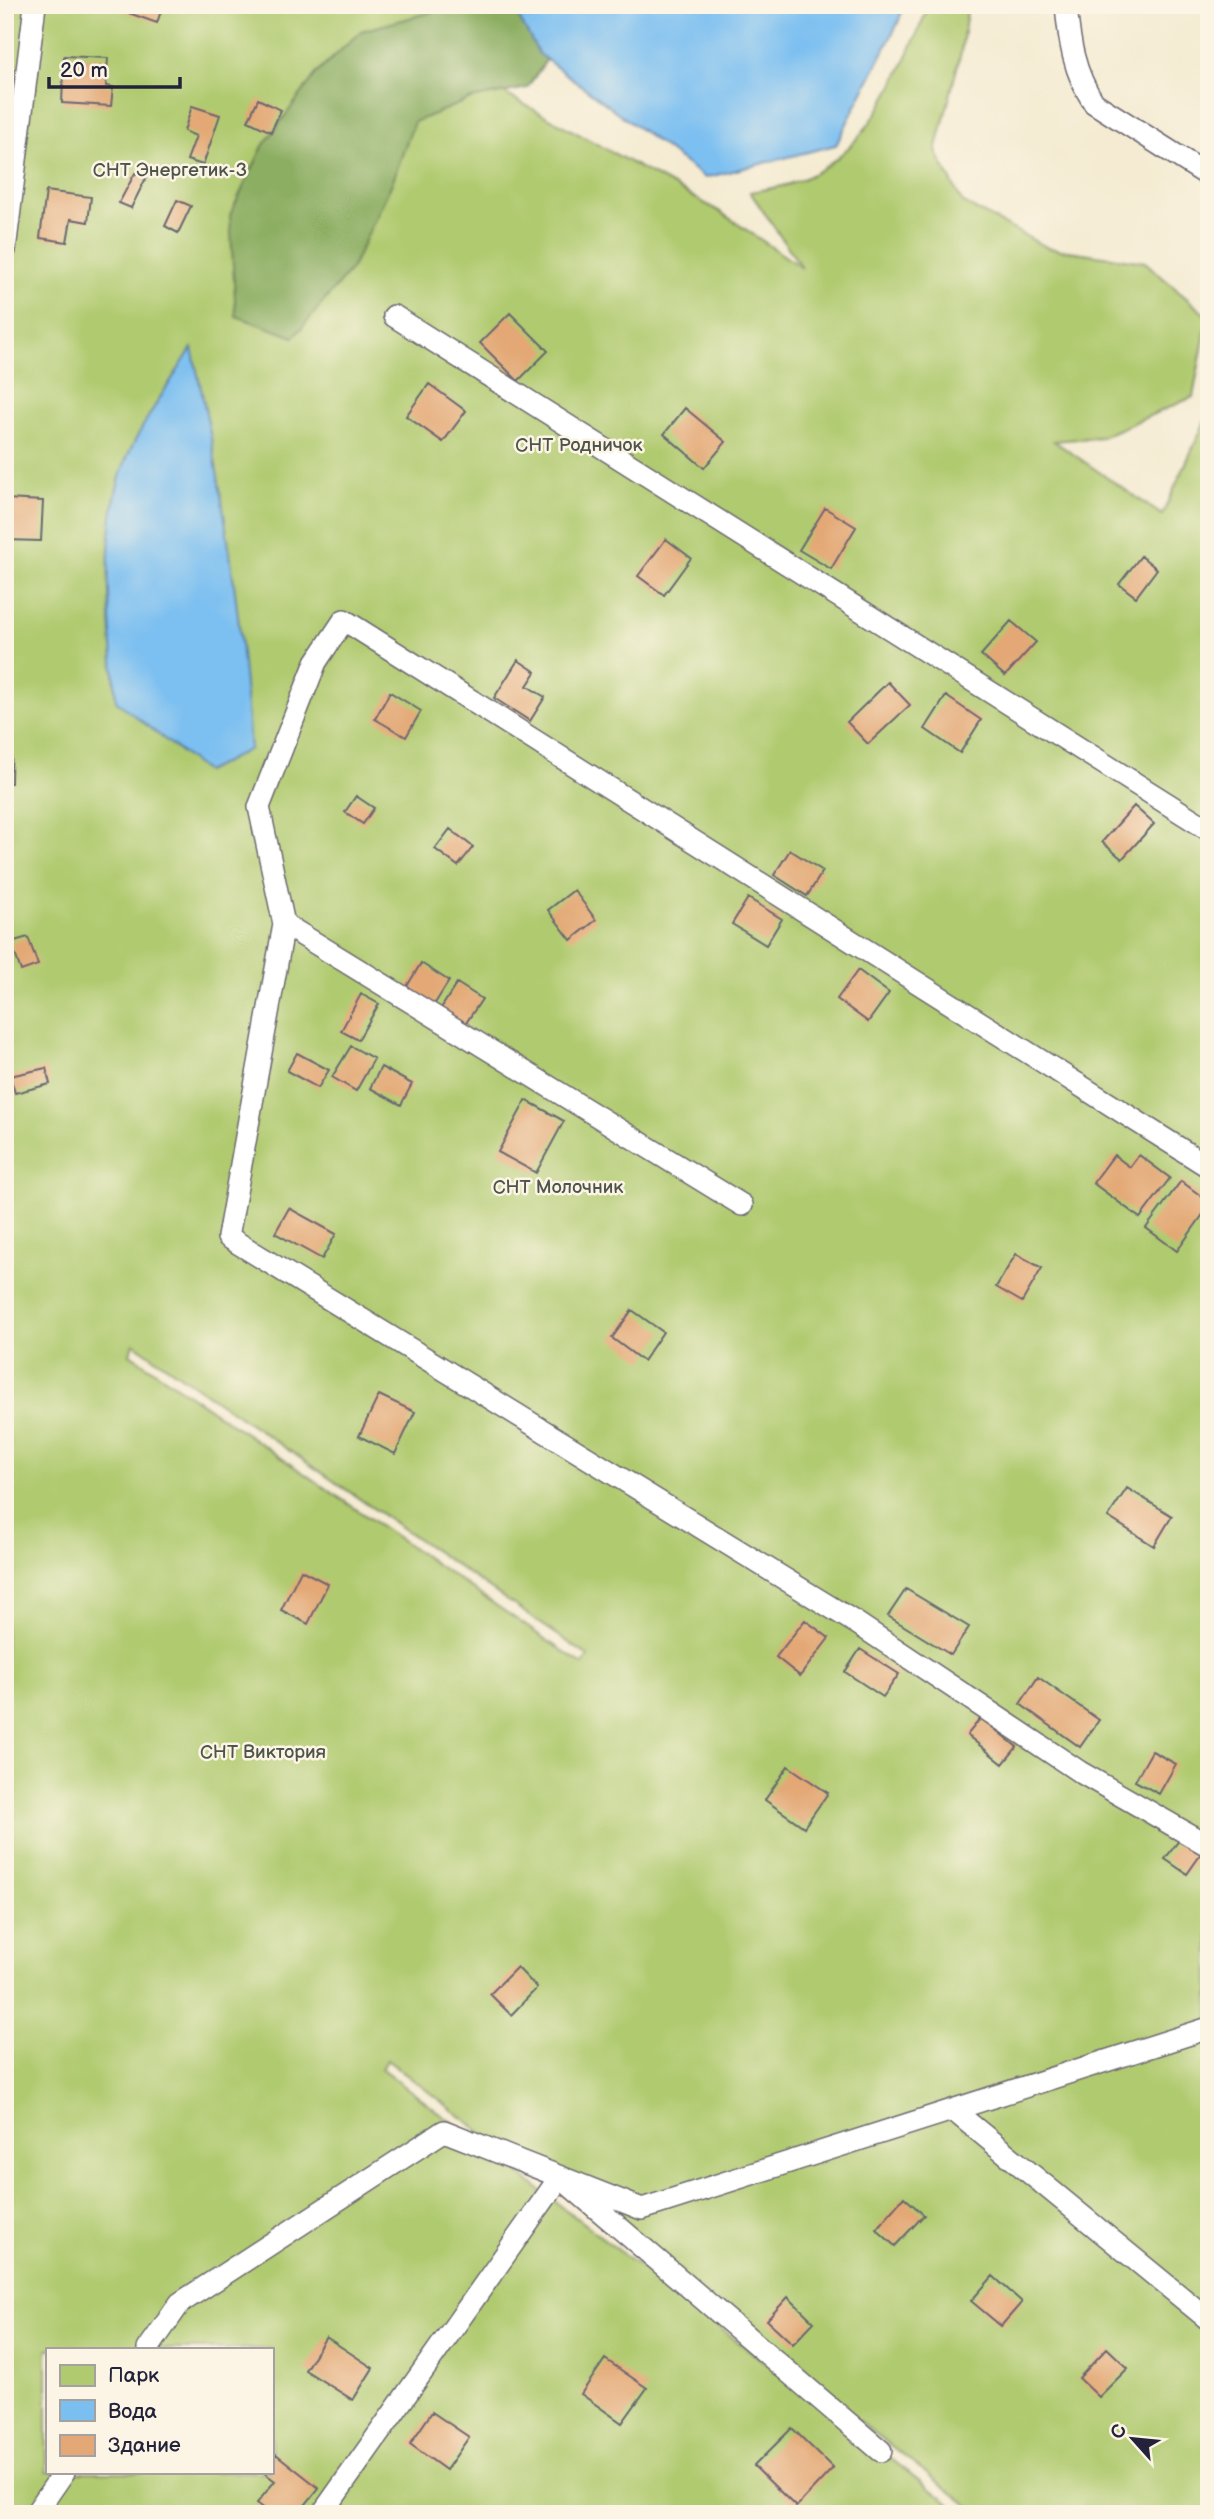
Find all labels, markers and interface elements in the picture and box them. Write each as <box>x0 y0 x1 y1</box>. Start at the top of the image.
scale bar <box>49 46 180 90</box>
text: 20 m <box>60 58 108 83</box>
park label: СНТ Энергетик-3 <box>93 159 247 182</box>
park label: СНТ Родничок <box>515 434 643 457</box>
park label: СНТ Молочник <box>493 1176 623 1199</box>
park label: СНТ Виктория <box>200 1741 326 1764</box>
legend <box>46 2348 273 2474</box>
text: Парк <box>108 2363 159 2388</box>
text: Вода <box>108 2399 157 2424</box>
north arrow <box>1098 2404 1168 2474</box>
text: С <box>1106 2421 1132 2443</box>
text: Здание <box>108 2433 181 2458</box>

